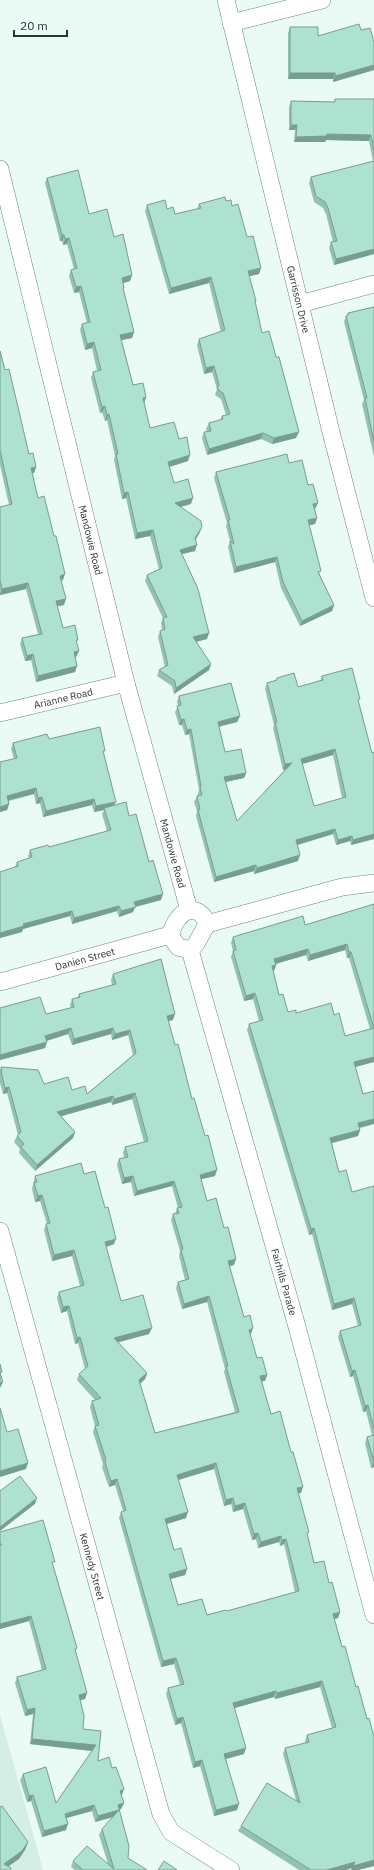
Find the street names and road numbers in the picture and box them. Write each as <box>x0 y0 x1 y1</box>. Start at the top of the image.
street label: Garrisson Drive <box>284 264 313 335</box>
street label: Mandowie Road <box>76 504 105 576</box>
street label: Arianne Road <box>33 685 94 712</box>
street label: Mandowie Road <box>157 817 189 890</box>
street label: Danien Street <box>54 944 117 973</box>
street label: Fairhills Parade <box>268 1247 300 1318</box>
street label: Kennedy Street <box>77 1532 108 1602</box>

